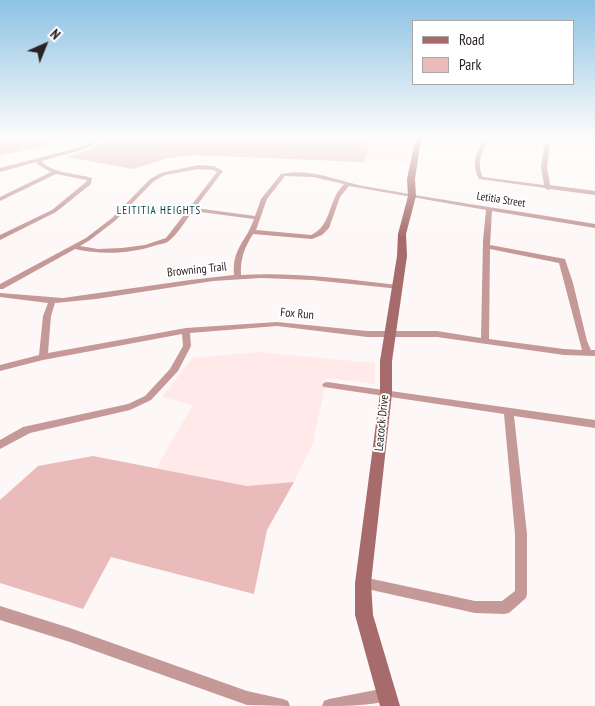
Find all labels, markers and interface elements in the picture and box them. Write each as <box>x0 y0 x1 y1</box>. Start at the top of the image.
north arrow <box>20 20 70 70</box>
legend <box>412 20 575 85</box>
text: N <box>46 25 64 43</box>
text: Road <box>459 30 485 49</box>
text: Park <box>459 55 481 74</box>
street label: Letitia Street <box>476 190 526 210</box>
district label: LEITITIA HEIGHTS <box>115 204 203 218</box>
street label: Browning Trail <box>167 260 227 280</box>
street label: Fox Run <box>280 305 314 323</box>
street label: Leacock Drive <box>372 394 392 452</box>

